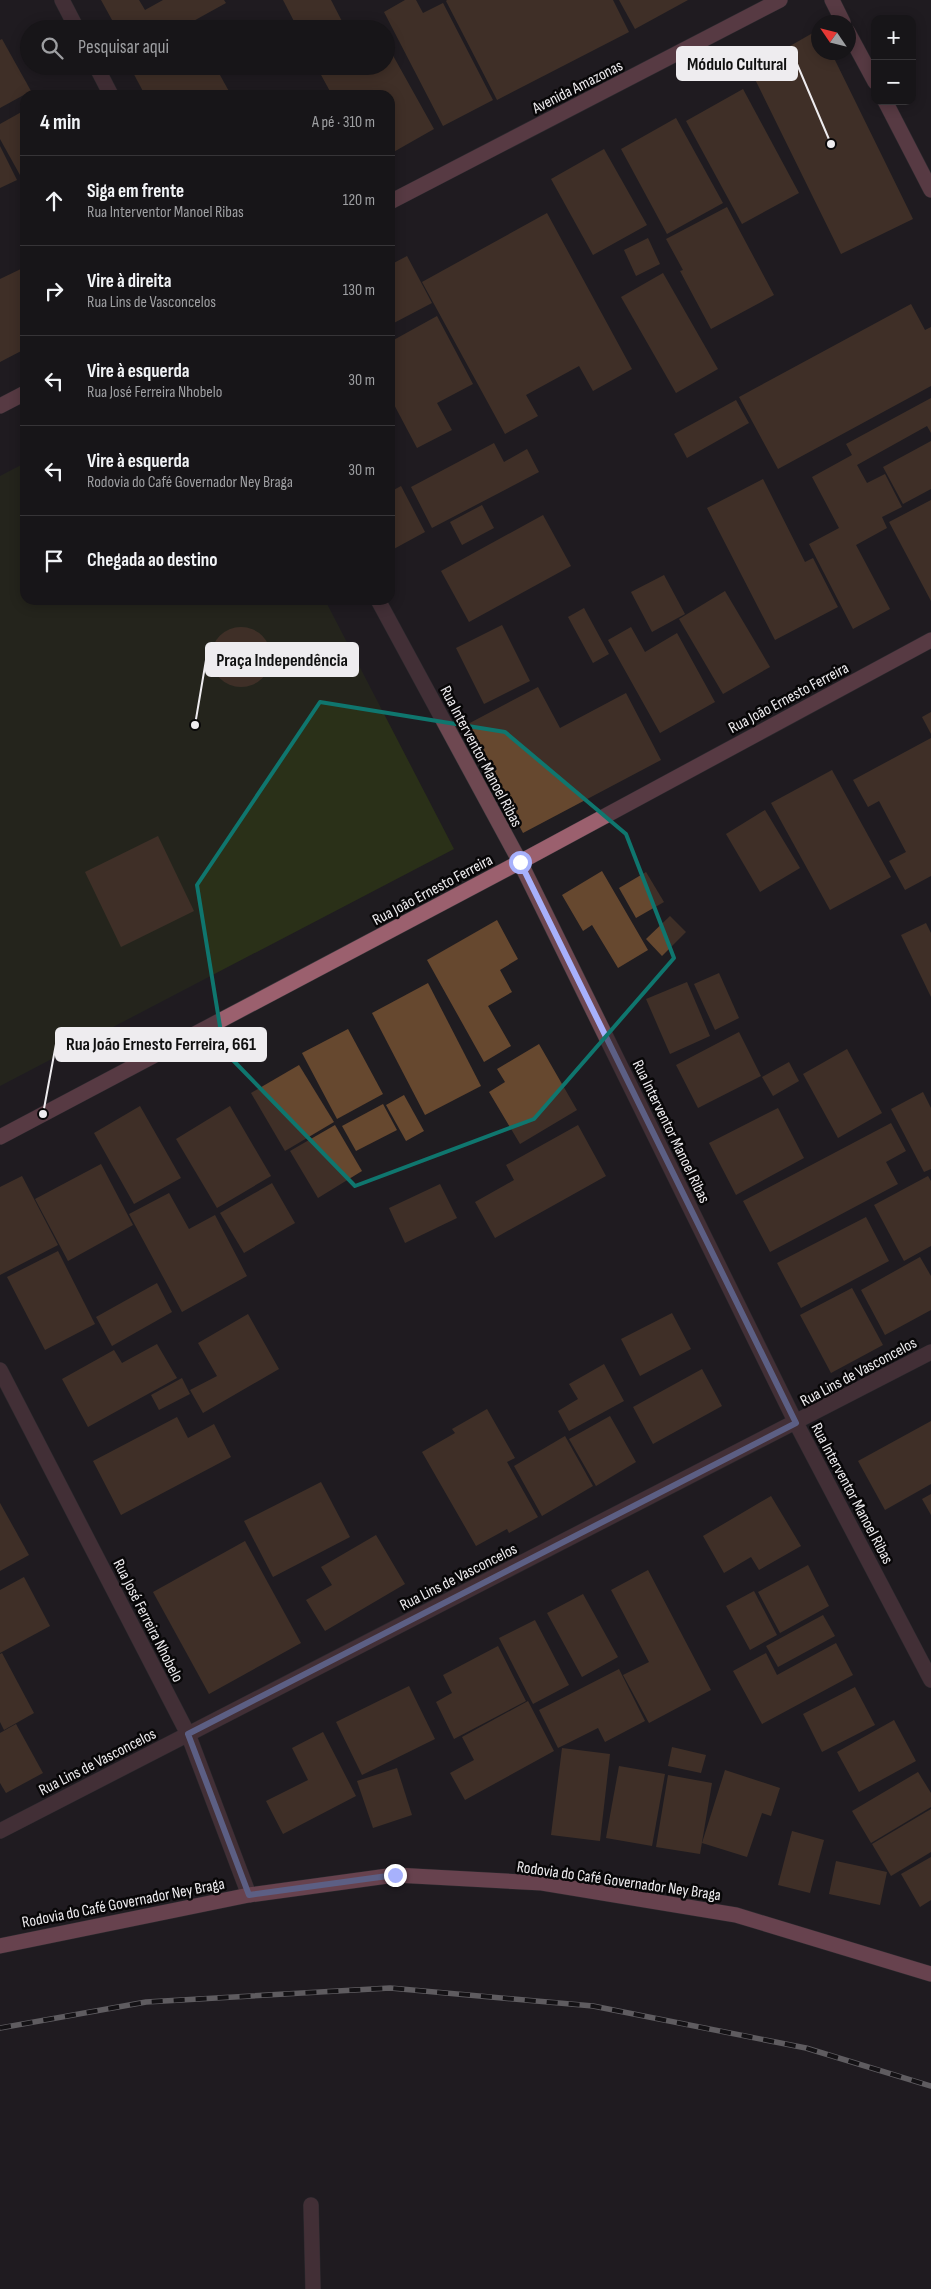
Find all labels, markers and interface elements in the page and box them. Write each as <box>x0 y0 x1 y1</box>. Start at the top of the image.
north arrow <box>811 15 856 60</box>
map controls <box>871 15 916 105</box>
button: + <box>871 15 916 60</box>
search box <box>20 20 395 75</box>
icon: search <box>38 34 66 62</box>
text: Pesquisar aqui <box>78 36 169 59</box>
callout: Módulo Cultural <box>677 47 797 80</box>
text: Módulo Cultural <box>687 54 787 75</box>
street label: Avenida Amazonas <box>528 56 626 119</box>
button: − <box>871 60 916 105</box>
text: 4 min <box>40 110 81 135</box>
text: A pé · 310 m <box>312 113 375 132</box>
text: Siga em frente <box>87 180 184 203</box>
icon: ahead <box>40 187 68 215</box>
text: 120 m <box>343 191 375 210</box>
text: Rua Interventor Manoel Ribas <box>87 203 244 222</box>
text: Vire à direita <box>87 270 171 293</box>
icon: right <box>40 277 68 305</box>
text: 130 m <box>343 281 375 300</box>
text: Rua Lins de Vasconcelos <box>87 293 216 312</box>
text: Vire à esquerda <box>87 360 189 383</box>
icon: left <box>40 367 68 395</box>
text: 30 m <box>348 371 375 390</box>
text: Rua José Ferreira Nhobelo <box>87 383 222 402</box>
text: Vire à esquerda <box>87 450 189 473</box>
icon: left <box>40 457 68 485</box>
text: 30 m <box>348 461 375 480</box>
text: Rodovia do Café Governador Ney Braga <box>87 473 293 492</box>
icon: arrive <box>40 547 68 575</box>
text: Chegada ao destino <box>87 549 217 572</box>
callout: Praça Independência <box>206 643 358 676</box>
text: Praça Independência <box>216 650 348 671</box>
street label: Rua João Ernesto Ferreira <box>725 659 852 738</box>
street label: Rua Interventor Manoel Ribas <box>435 683 526 831</box>
street label: Rua João Ernesto Ferreira <box>369 851 496 930</box>
route start <box>509 851 532 874</box>
callout: Rua João Ernesto Ferreira, 661 <box>56 1028 266 1061</box>
text: Rua João Ernesto Ferreira, 661 <box>66 1034 256 1055</box>
street label: Rua Interventor Manoel Ribas <box>628 1057 714 1207</box>
street label: Rua Lins de Vasconcelos <box>797 1334 920 1411</box>
street label: Rua Interventor Manoel Ribas <box>806 1420 897 1568</box>
street label: Rua Lins de Vasconcelos <box>397 1539 521 1615</box>
street label: Rua José Ferreira Nhobelo <box>108 1556 187 1685</box>
street label: Rua Lins de Vasconcelos <box>36 1724 160 1800</box>
street label: Rodovia do Café Governador Ney Braga <box>516 1858 722 1905</box>
route end <box>384 1864 407 1887</box>
street label: Rodovia do Café Governador Ney Braga <box>20 1875 226 1932</box>

